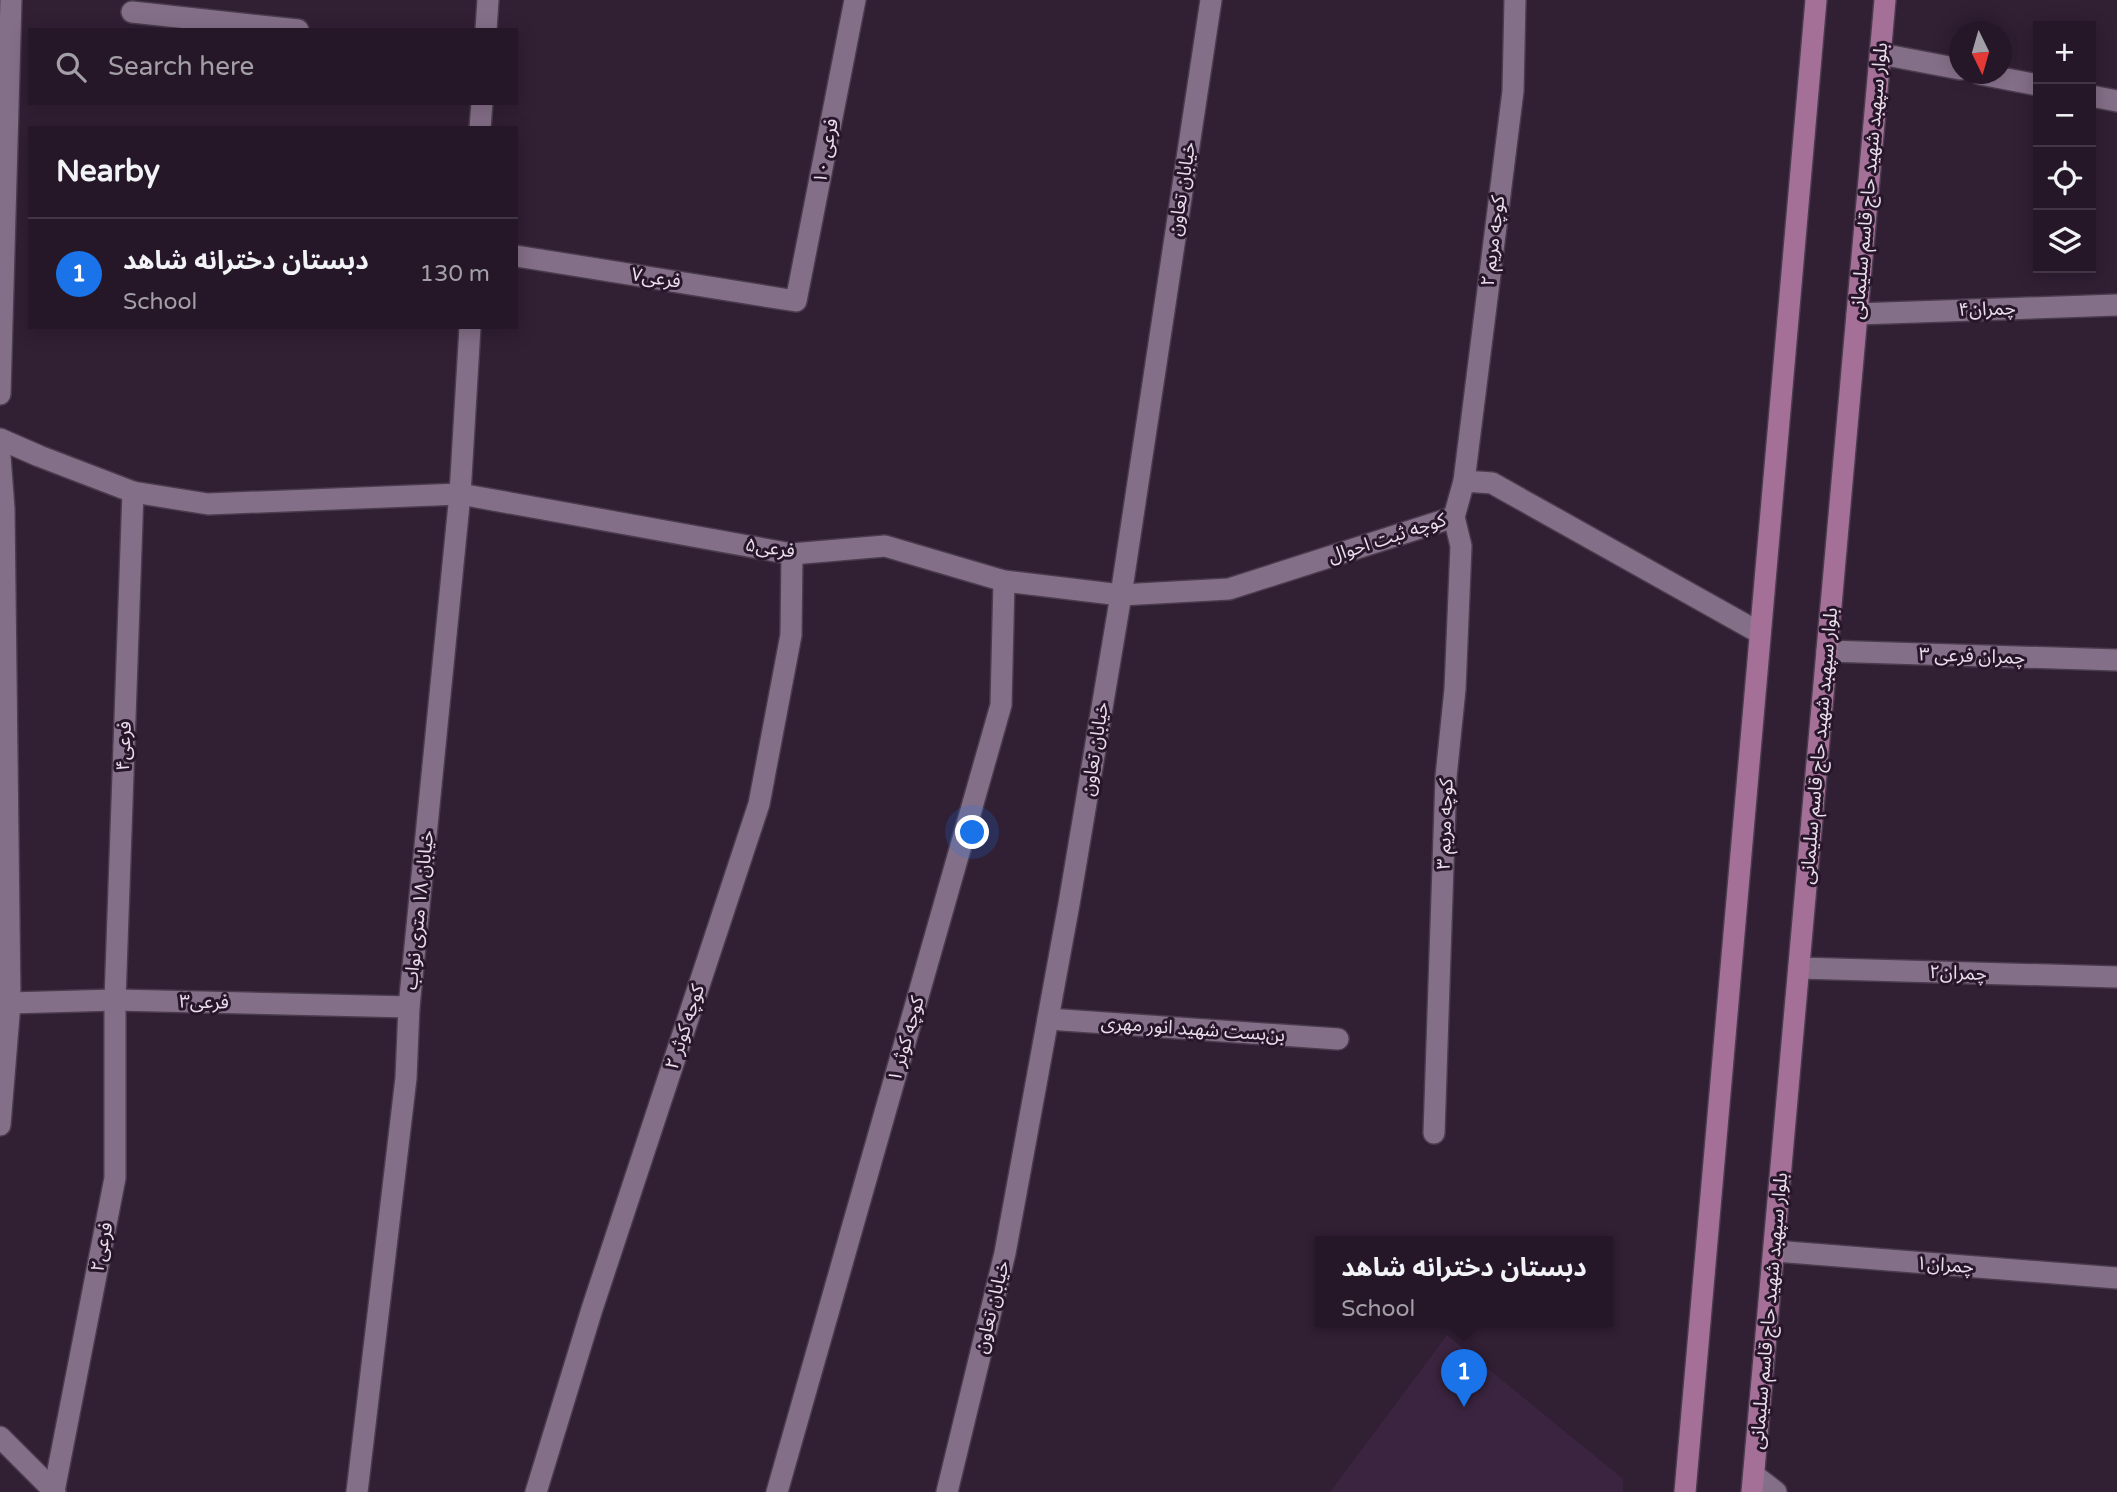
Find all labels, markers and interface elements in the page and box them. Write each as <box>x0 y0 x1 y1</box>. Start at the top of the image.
north arrow <box>1949 21 2012 84</box>
map controls <box>2033 21 2096 273</box>
button: + <box>2033 21 2096 84</box>
search box <box>28 28 518 105</box>
street label: بلوار سپهبد شهید حاج قاسم سلیمانی <box>1846 42 1895 321</box>
icon: search <box>52 48 90 86</box>
text: Search here <box>108 51 254 82</box>
button: − <box>2033 84 2096 147</box>
street label: فرعی ۱۰ <box>809 117 843 185</box>
street label: خیابان تعاون <box>1164 140 1200 238</box>
button: locate <box>2033 147 2096 210</box>
text: Nearby <box>56 153 160 190</box>
street label: کوچه مریم ۲ <box>1477 193 1513 288</box>
button: layers <box>2033 210 2096 273</box>
text: دبستان دخترانه شاهد <box>123 245 369 276</box>
text: 1 <box>72 260 86 288</box>
text: 130 m <box>420 260 490 288</box>
street label: فرعی۷ <box>630 263 682 293</box>
text: School <box>123 288 197 316</box>
street label: چمران۴ <box>1958 297 2016 322</box>
street label: کوچه ثبت احوال <box>1325 508 1450 568</box>
street label: فرعی۵ <box>744 534 796 562</box>
street label: بلوار سپهبد شهید حاج قاسم سلیمانی <box>1796 607 1845 886</box>
street label: چمران فرعی ۳ <box>1918 643 2026 670</box>
street label: خیابان تعاون <box>1077 700 1113 798</box>
street label: فرعی۴ <box>112 721 136 771</box>
street label: کوچه مریم ۳ <box>1432 777 1461 870</box>
your location <box>955 815 989 849</box>
street label: خیابان ۱۸ متری نواب <box>400 829 438 991</box>
street label: چمران۲ <box>1929 961 1987 986</box>
street label: کوچه کوثر ۲ <box>661 981 710 1073</box>
street label: فرعی۳ <box>179 991 229 1013</box>
street label: کوچه کوثر ۱ <box>883 993 930 1085</box>
street label: بن‌بست شهید انور مهری <box>1100 1012 1286 1046</box>
street label: بلوار سپهبد شهید حاج قاسم سلیمانی <box>1746 1172 1795 1451</box>
street label: فرعی۲ <box>86 1220 118 1274</box>
popup <box>1315 1236 1613 1327</box>
text: دبستان دخترانه شاهد <box>1341 1252 1587 1283</box>
street label: چمران۱ <box>1915 1252 1975 1279</box>
street label: خیابان تعاون <box>970 1258 1014 1356</box>
text: School <box>1341 1295 1415 1323</box>
pin: 1 <box>1441 1349 1487 1407</box>

